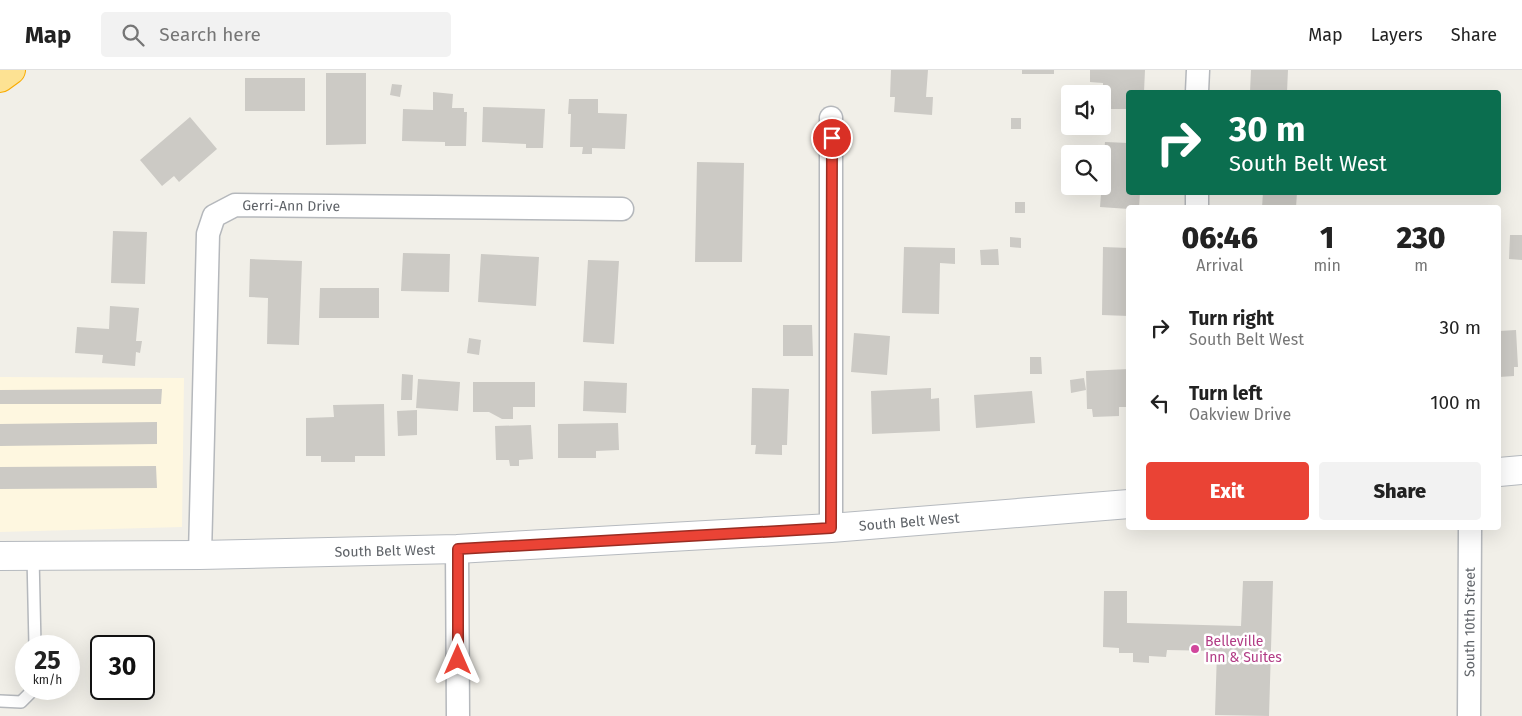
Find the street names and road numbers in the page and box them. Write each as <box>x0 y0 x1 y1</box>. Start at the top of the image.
street label: Gerri-Ann Drive <box>242 197 340 215</box>
street label: South Belt West <box>858 509 961 534</box>
street label: South Belt West <box>334 541 436 560</box>
street label: South 10th Street <box>1461 566 1478 677</box>

